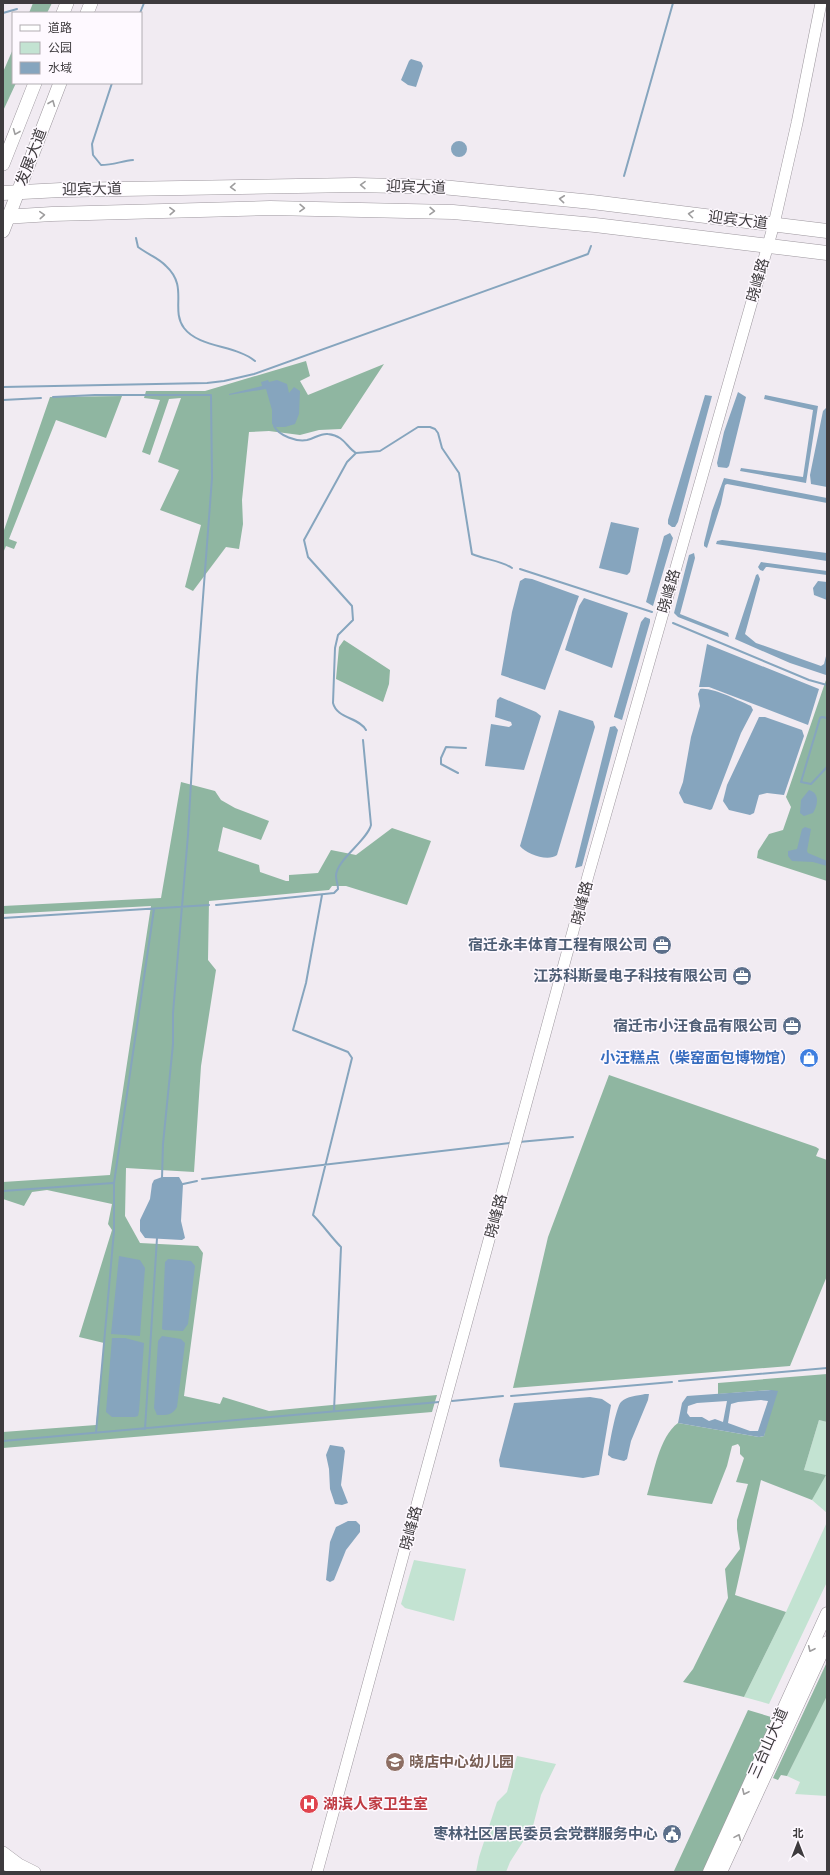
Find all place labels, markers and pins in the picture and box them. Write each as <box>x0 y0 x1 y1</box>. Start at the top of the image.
office icon: 宿迁永丰体育工程有限公司 <box>651 934 673 956</box>
place label: 宿迁永丰体育工程有限公司 <box>468 935 648 954</box>
office icon: 江苏科斯曼电子科技有限公司 <box>731 965 753 987</box>
place label: 江苏科斯曼电子科技有限公司 <box>533 966 728 985</box>
office icon: 宿迁市小汪食品有限公司 <box>781 1015 803 1037</box>
place label: 宿迁市小汪食品有限公司 <box>613 1016 778 1035</box>
shop icon: 小汪糕点（柴窑面包博物馆） <box>798 1047 820 1069</box>
place label: 小汪糕点（柴窑面包博物馆） <box>600 1048 795 1067</box>
school or university icon: 晓店中心幼儿园 <box>384 1751 406 1773</box>
place label: 晓店中心幼儿园 <box>409 1752 514 1771</box>
hospital icon: 湖滨人家卫生室 <box>298 1793 320 1815</box>
place label: 湖滨人家卫生室 <box>323 1794 428 1813</box>
public building icon: 枣林社区居民委员会党群服务中心 <box>661 1823 683 1845</box>
place label: 枣林社区居民委员会党群服务中心 <box>433 1824 658 1843</box>

